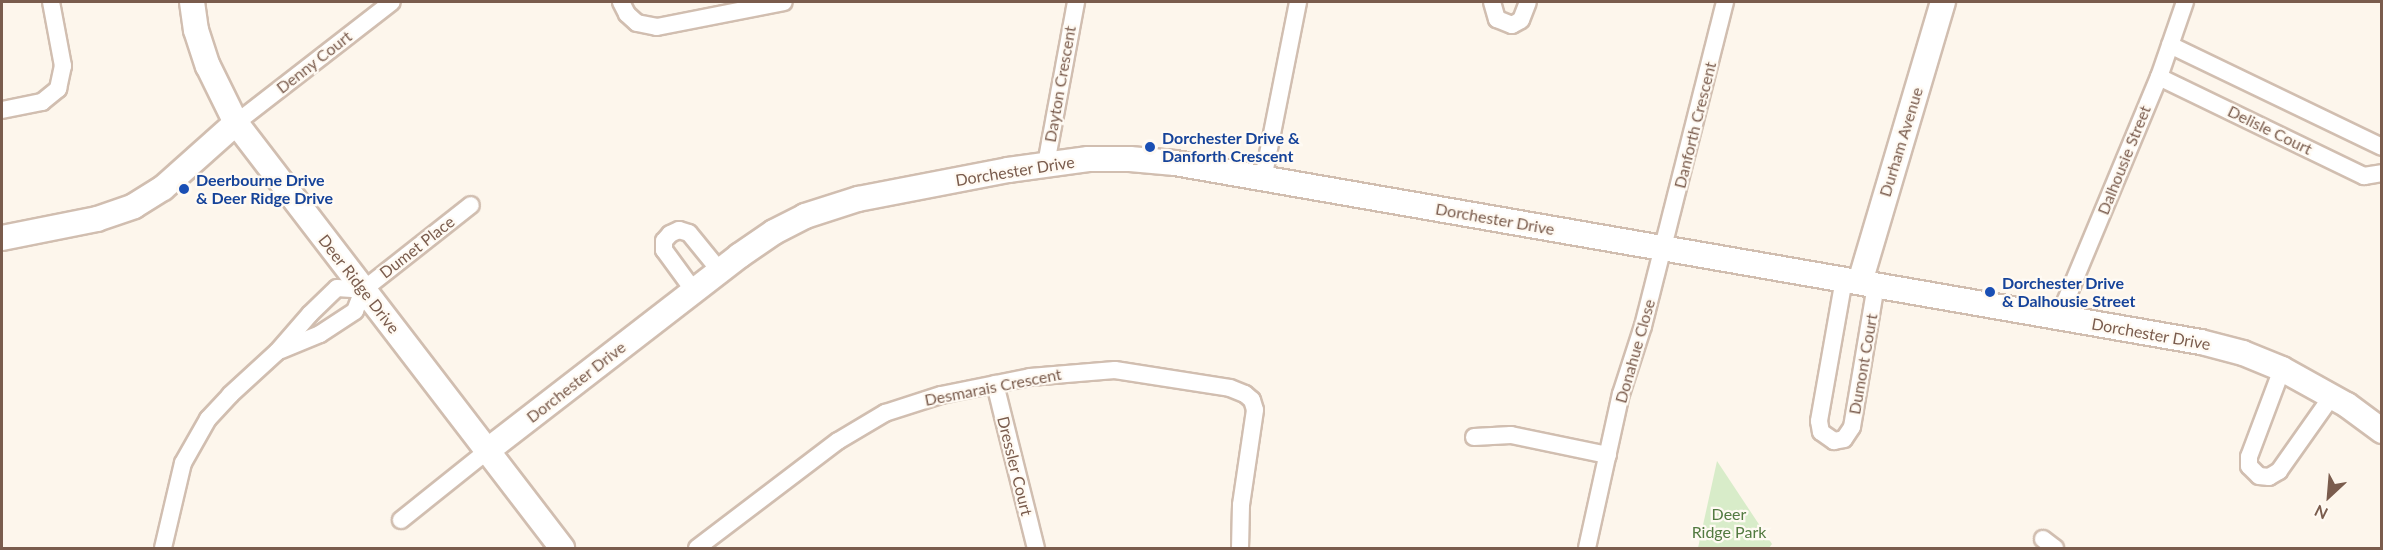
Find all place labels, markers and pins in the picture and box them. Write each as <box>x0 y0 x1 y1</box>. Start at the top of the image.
place label: Dorchester Drive & Danforth Crescent <box>1162 128 1300 166</box>
marker: Dorchester Drive & Danforth Crescent <box>1143 140 1157 154</box>
place label: Deerbourne Drive & Deer Ridge Drive <box>196 170 333 208</box>
marker: Deerbourne Drive & Deer Ridge Drive <box>177 182 191 196</box>
place label: Dorchester Drive & Dalhousie Street <box>2002 273 2135 311</box>
marker: Dorchester Drive & Dalhousie Street <box>1983 285 1997 299</box>

